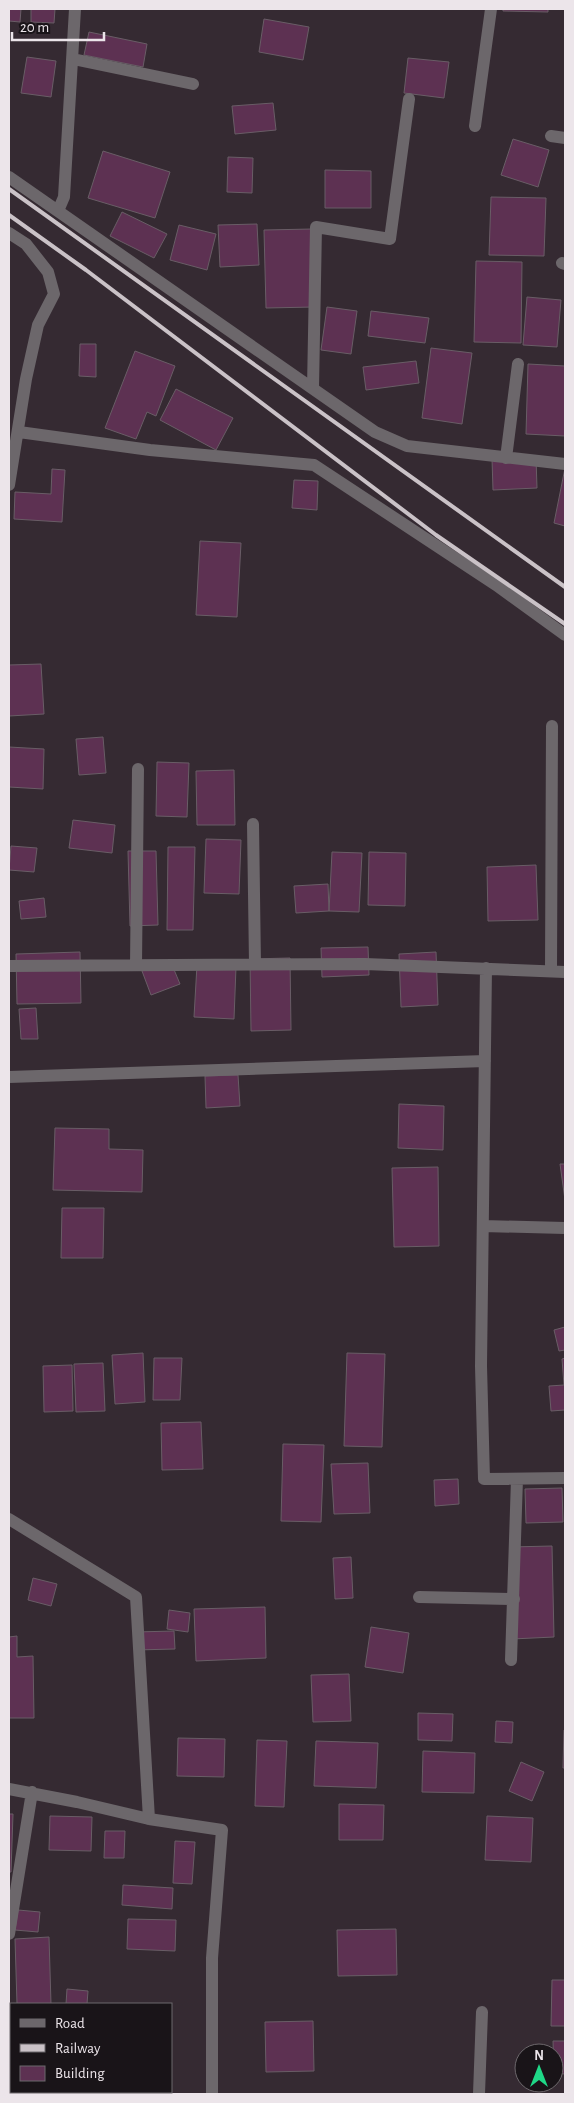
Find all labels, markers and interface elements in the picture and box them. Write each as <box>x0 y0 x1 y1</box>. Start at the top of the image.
scale bar <box>12 10 105 42</box>
text: 20 m <box>20 20 49 35</box>
legend <box>10 2003 172 2093</box>
text: Road <box>55 2016 85 2031</box>
text: Railway <box>55 2041 101 2056</box>
north arrow <box>514 2043 564 2093</box>
text: N <box>534 2049 544 2063</box>
text: Building <box>55 2066 105 2081</box>

